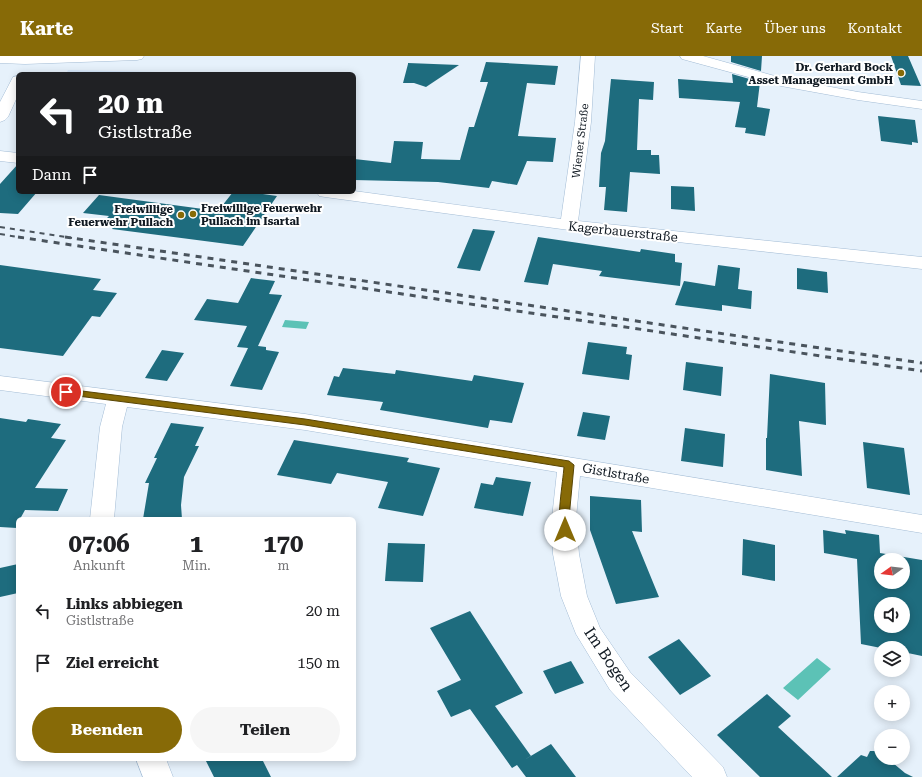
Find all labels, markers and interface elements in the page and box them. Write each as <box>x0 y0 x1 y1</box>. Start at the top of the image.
text: Karte <box>20 17 74 40</box>
text: Start <box>651 20 684 36</box>
text: Karte <box>706 20 742 36</box>
text: Über uns <box>764 20 826 36</box>
text: Kontakt <box>848 20 902 36</box>
place label: Dr. Gerhard Bock Asset Management GmbH <box>749 61 893 87</box>
marker: Dr. Gerhard Bock Asset Management GmbH <box>896 68 906 78</box>
text: 20 m <box>98 87 163 120</box>
icon: left <box>32 88 84 140</box>
street label: Wiener Straße <box>569 103 592 179</box>
text: Gistlstraße <box>98 121 192 142</box>
icon: arrive <box>79 164 101 186</box>
text: Dann <box>32 166 71 184</box>
place label: Freiwillige Feuerwehr Pullach im Isartal <box>201 202 322 228</box>
place label: Freiwillige Feuerwehr Pullach <box>68 203 174 229</box>
marker: Freiwillige Feuerwehr Pullach im Isartal <box>188 209 198 219</box>
marker: Freiwillige Feuerwehr Pullach <box>176 210 186 220</box>
street label: Kagerbauerstraße <box>567 218 679 245</box>
pin <box>49 375 83 409</box>
icon: arrive <box>55 381 77 403</box>
street label: Gistlstraße <box>581 460 651 487</box>
position arrow <box>544 509 586 551</box>
text: 07:06 <box>69 530 130 558</box>
text: 1 <box>190 530 203 558</box>
text: 170 <box>263 530 303 558</box>
north arrow <box>874 553 910 589</box>
map controls <box>874 553 910 765</box>
text: Ankunft <box>73 558 125 573</box>
text: Min. <box>182 558 211 573</box>
text: m <box>277 558 289 573</box>
text: Links abbiegen <box>66 595 183 613</box>
button: sound <box>874 597 910 633</box>
icon: left <box>32 600 54 622</box>
text: 20 m <box>306 602 340 620</box>
text: Gistlstraße <box>66 613 134 628</box>
street label: Im Bogen <box>580 624 637 695</box>
button: layers <box>874 641 910 677</box>
icon: arrive <box>32 652 54 674</box>
text: Ziel erreicht <box>66 654 159 672</box>
text: 150 m <box>297 654 340 672</box>
button: + <box>874 685 910 721</box>
button: Beenden <box>32 707 182 753</box>
button: Teilen <box>190 707 340 753</box>
button: − <box>874 729 910 765</box>

